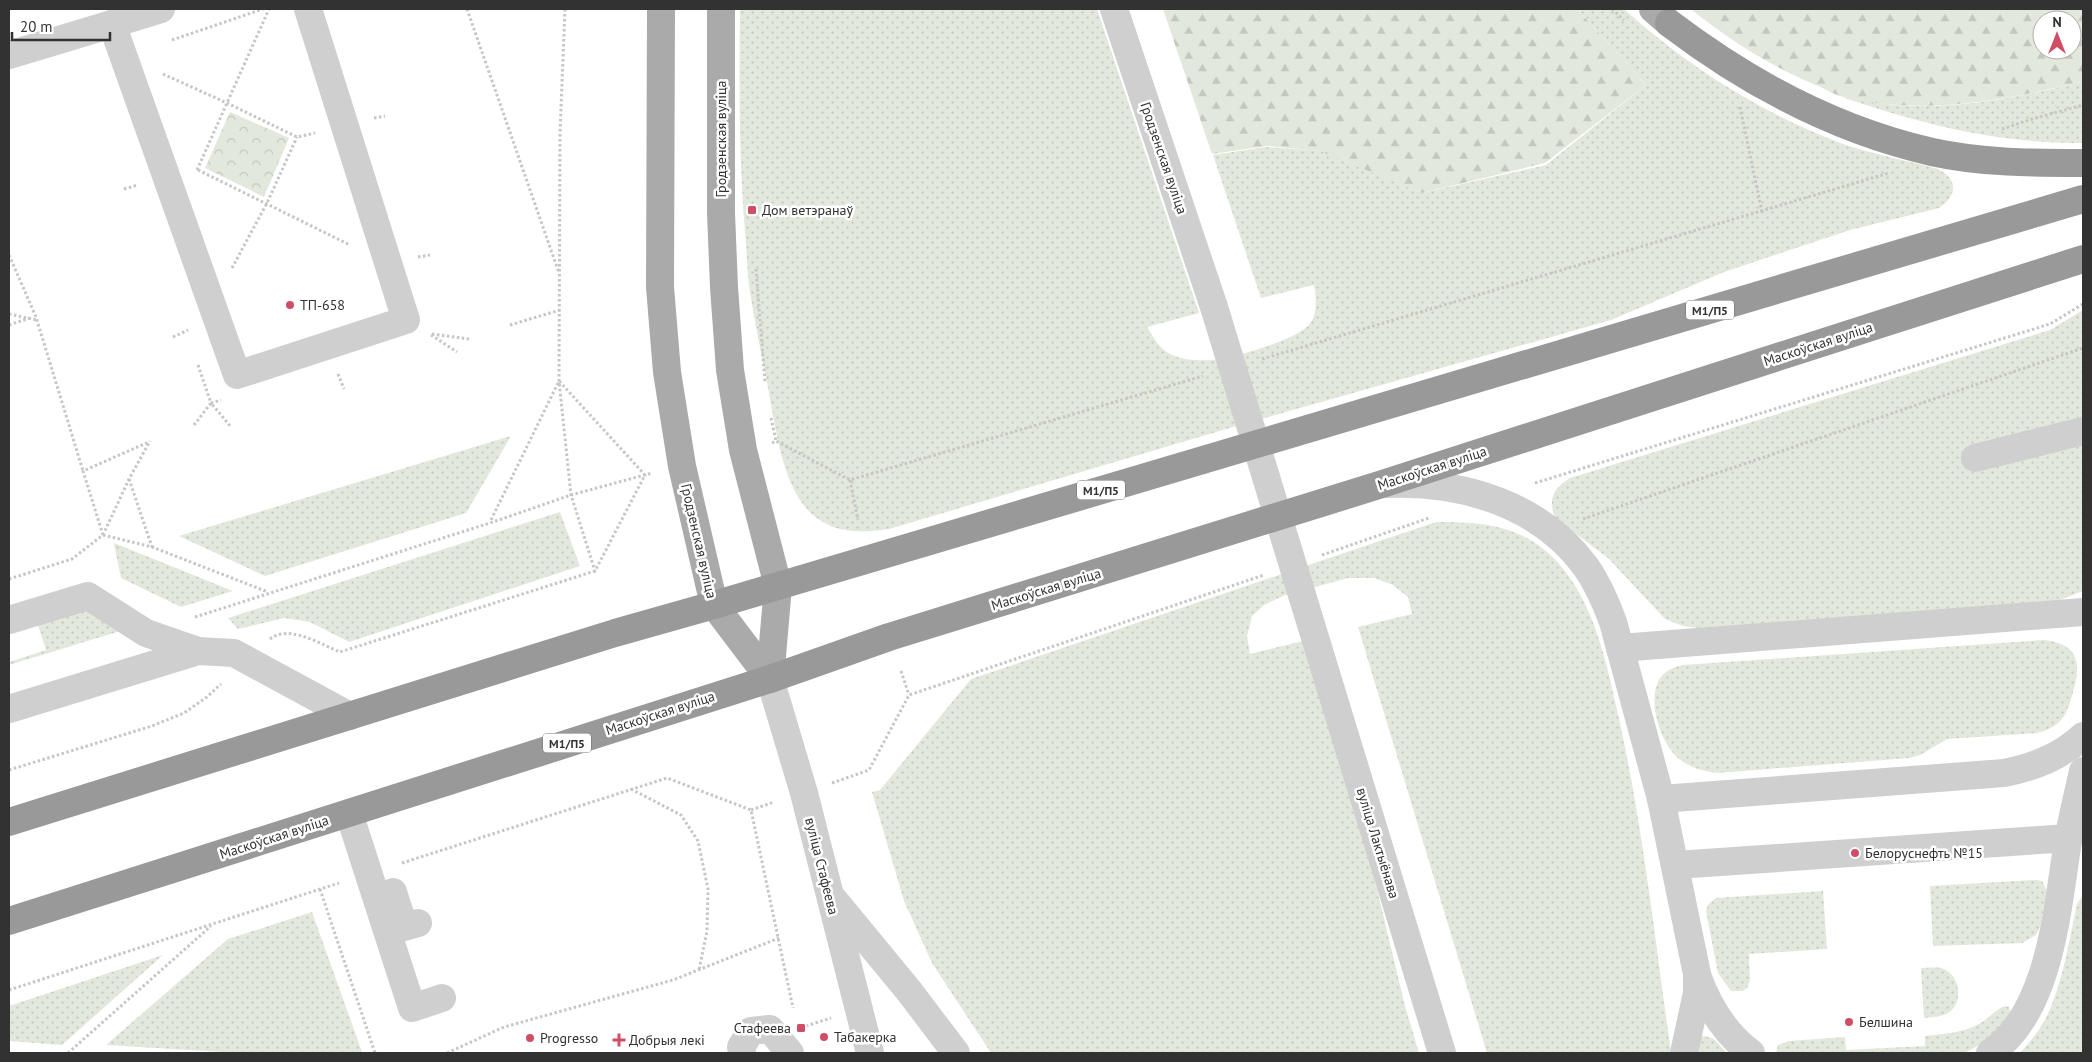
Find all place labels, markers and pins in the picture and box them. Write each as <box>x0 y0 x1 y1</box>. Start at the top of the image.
place label: Дом ветэранаў <box>762 201 854 219</box>
marker: Дом ветэранаў <box>746 204 758 216</box>
place label: ТП-658 <box>300 296 345 314</box>
marker: ТП-658 <box>284 299 296 311</box>
place label: Белоруснефть №15 <box>1865 844 1983 862</box>
marker: Белоруснефть №15 <box>1849 847 1861 859</box>
place label: Белшина <box>1859 1013 1913 1031</box>
marker: Белшина <box>1843 1016 1855 1028</box>
place label: Стафеева <box>734 1019 791 1037</box>
marker: Стафеева <box>795 1022 807 1034</box>
place label: Табакерка <box>834 1028 897 1046</box>
place label: Progresso <box>540 1029 598 1047</box>
place label: Добрыя лекі <box>629 1031 705 1049</box>
marker: Табакерка <box>818 1031 830 1043</box>
marker: Progresso <box>524 1032 536 1044</box>
marker: Добрыя лекі <box>613 1034 625 1046</box>

